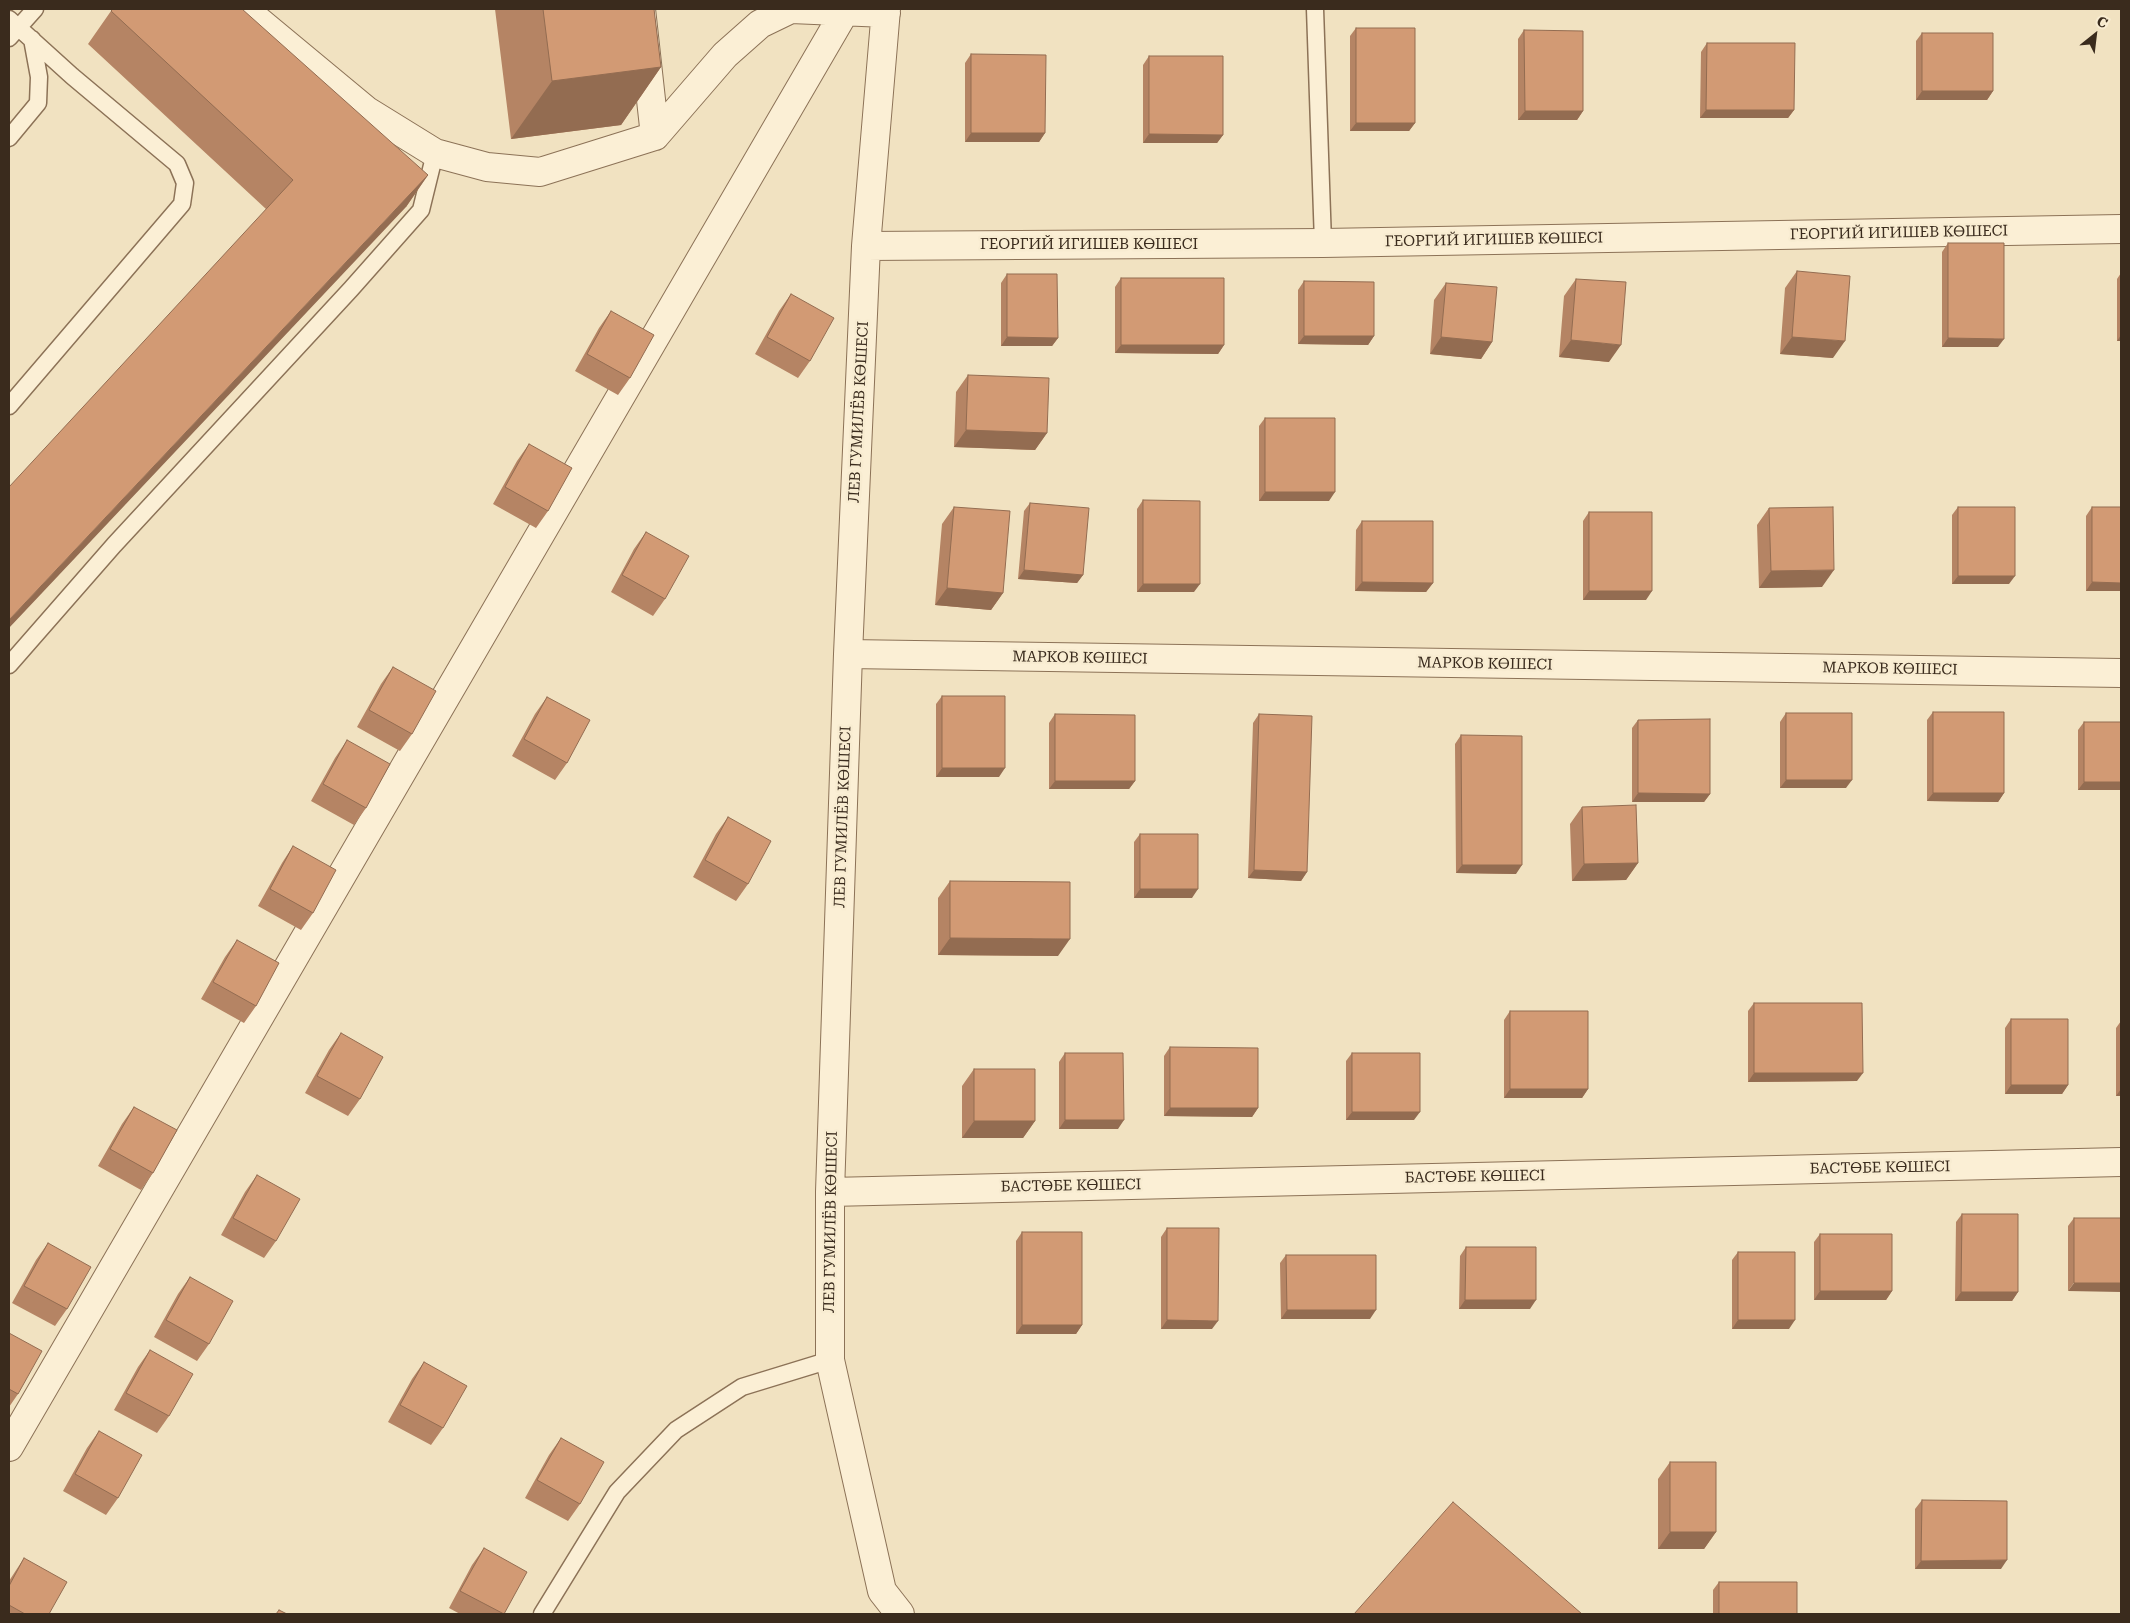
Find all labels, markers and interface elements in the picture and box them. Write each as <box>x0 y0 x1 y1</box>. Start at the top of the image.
north arrow <box>2070 10 2120 60</box>
text: С <box>2094 13 2110 31</box>
street label: ГЕОРГИЙ ИГИШЕВ КӨШЕСІ <box>1790 222 2008 244</box>
street label: ГЕОРГИЙ ИГИШЕВ КӨШЕСІ <box>1385 229 1603 251</box>
street label: ГЕОРГИЙ ИГИШЕВ КӨШЕСІ <box>980 236 1198 254</box>
street label: ЛЕВ ГУМИЛЁВ КӨШЕСІ <box>845 321 873 503</box>
street label: МАРКОВ КӨШЕСІ <box>1012 648 1148 668</box>
street label: МАРКОВ КӨШЕСІ <box>1417 654 1553 674</box>
street label: МАРКОВ КӨШЕСІ <box>1822 659 1958 679</box>
street label: ЛЕВ ГУМИЛЁВ КӨШЕСІ <box>831 726 855 908</box>
street label: ЛЕВ ГУМИЛЁВ КӨШЕСІ <box>820 1131 842 1313</box>
street label: БАСТӨБЕ КӨШЕСІ <box>1810 1158 1950 1178</box>
street label: БАСТӨБЕ КӨШЕСІ <box>1405 1167 1545 1187</box>
street label: БАСТӨБЕ КӨШЕСІ <box>1001 1176 1141 1196</box>

